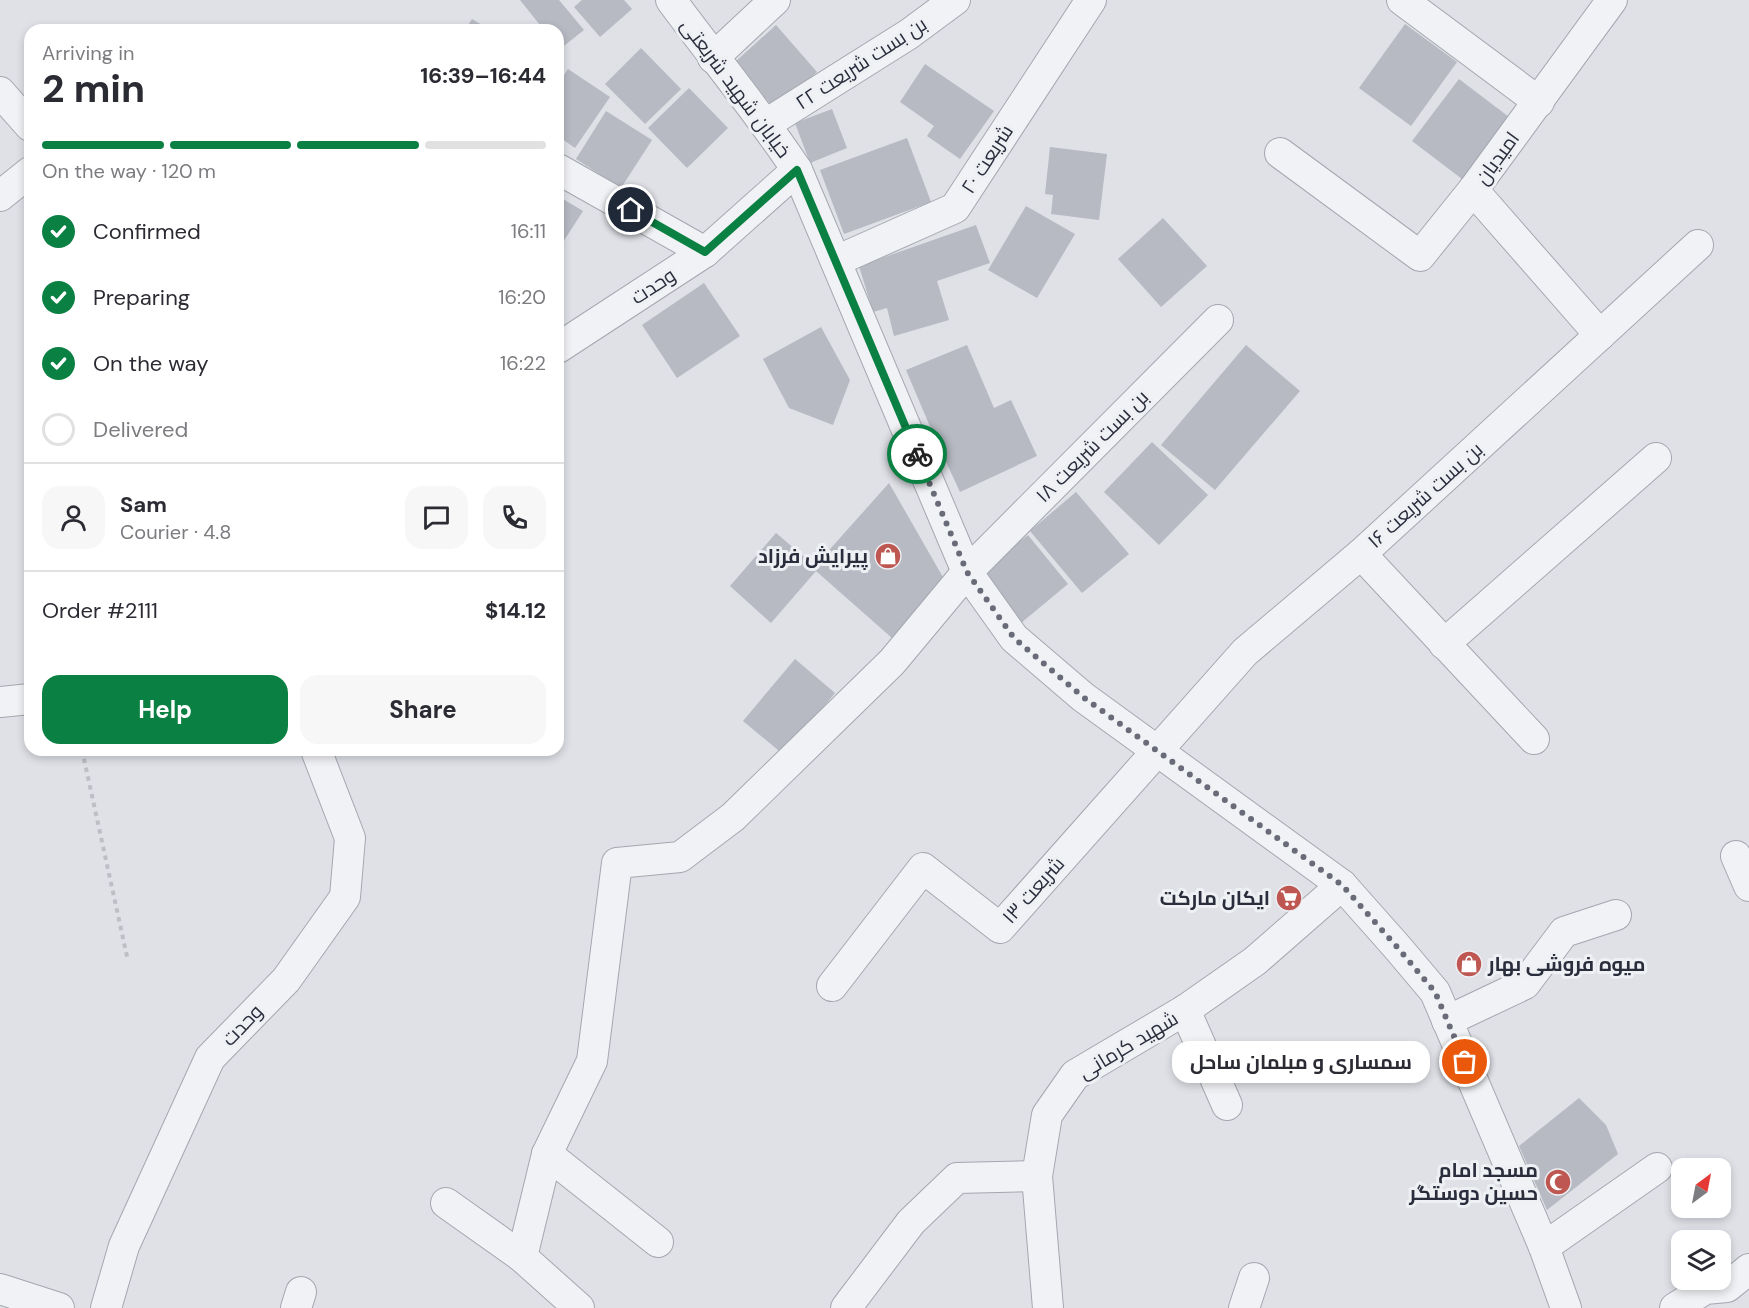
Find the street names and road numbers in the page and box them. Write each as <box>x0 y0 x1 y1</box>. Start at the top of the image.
street label: بن بست شریعت ۲۲ <box>790 11 932 115</box>
street label: خیابان شهید شریعتی <box>675 13 797 163</box>
street label: شریعت ۲۰ <box>955 119 1019 199</box>
street label: امیدیان <box>1469 126 1525 190</box>
street label: وحدت <box>626 262 680 310</box>
street label: بن بست شریعت ۱۸ <box>1030 384 1154 508</box>
street label: بن بست شریعت ۱۶ <box>1362 436 1488 554</box>
street label: شریعت ۱۳ <box>996 851 1070 929</box>
street label: وحدت <box>216 999 268 1051</box>
street label: شهید کرمانی <box>1073 1005 1183 1085</box>

